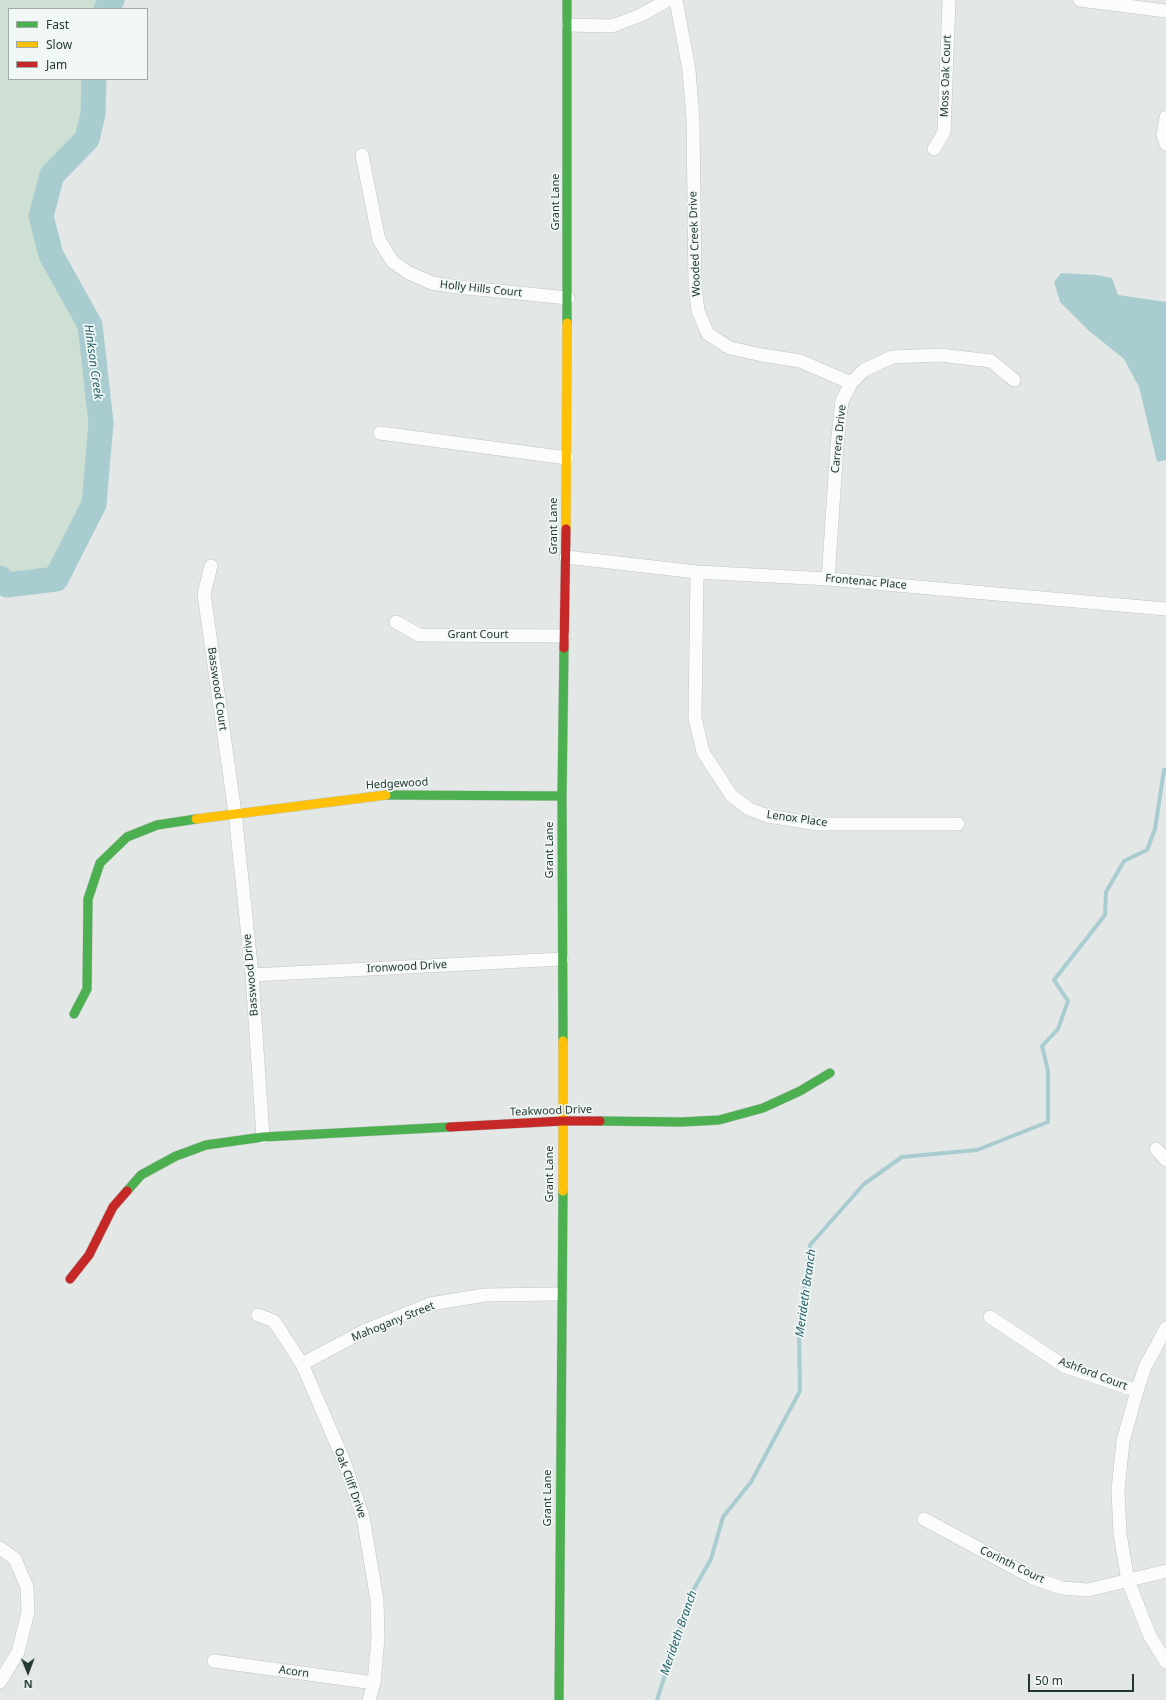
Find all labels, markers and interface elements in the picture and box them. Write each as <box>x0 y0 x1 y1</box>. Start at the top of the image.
legend <box>8 8 148 80</box>
text: Fast <box>46 16 69 33</box>
street label: Moss Oak Court <box>938 35 954 117</box>
text: Slow <box>46 36 72 53</box>
text: Jam <box>46 56 67 73</box>
street label: Grant Lane <box>549 173 563 231</box>
street label: Wooded Creek Drive <box>687 191 703 297</box>
street label: Holly Hills Court <box>439 278 523 300</box>
water label: Hinkson Creek <box>81 324 105 400</box>
street label: Carrera Drive <box>829 404 849 474</box>
street label: Grant Lane <box>547 497 561 555</box>
street label: Frontenac Place <box>825 572 907 592</box>
street label: Grant Court <box>447 628 509 642</box>
street label: Basswood Court <box>205 646 229 732</box>
street label: Hedgewood <box>365 776 429 792</box>
street label: Lenox Place <box>766 808 828 830</box>
street label: Grant Lane <box>543 821 557 879</box>
street label: Basswood Drive <box>241 933 261 1017</box>
street label: Ironwood Drive <box>367 958 447 976</box>
street label: Teakwood Drive <box>510 1103 592 1119</box>
street label: Grant Lane <box>543 1145 557 1203</box>
water label: Merideth Branch <box>793 1248 819 1338</box>
street label: Mahogany Street <box>349 1299 437 1345</box>
street label: Ashford Court <box>1057 1355 1129 1393</box>
street label: Oak Cliff Drive <box>331 1446 369 1520</box>
street label: Grant Lane <box>541 1469 555 1527</box>
street label: Corinth Court <box>977 1544 1047 1586</box>
water label: Merideth Branch <box>658 1589 700 1677</box>
north arrow <box>8 1652 48 1692</box>
street label: Acorn <box>278 1663 310 1681</box>
scale bar <box>1030 1666 1136 1692</box>
text: 50 m <box>1035 1672 1063 1689</box>
text: N <box>24 1677 33 1692</box>

